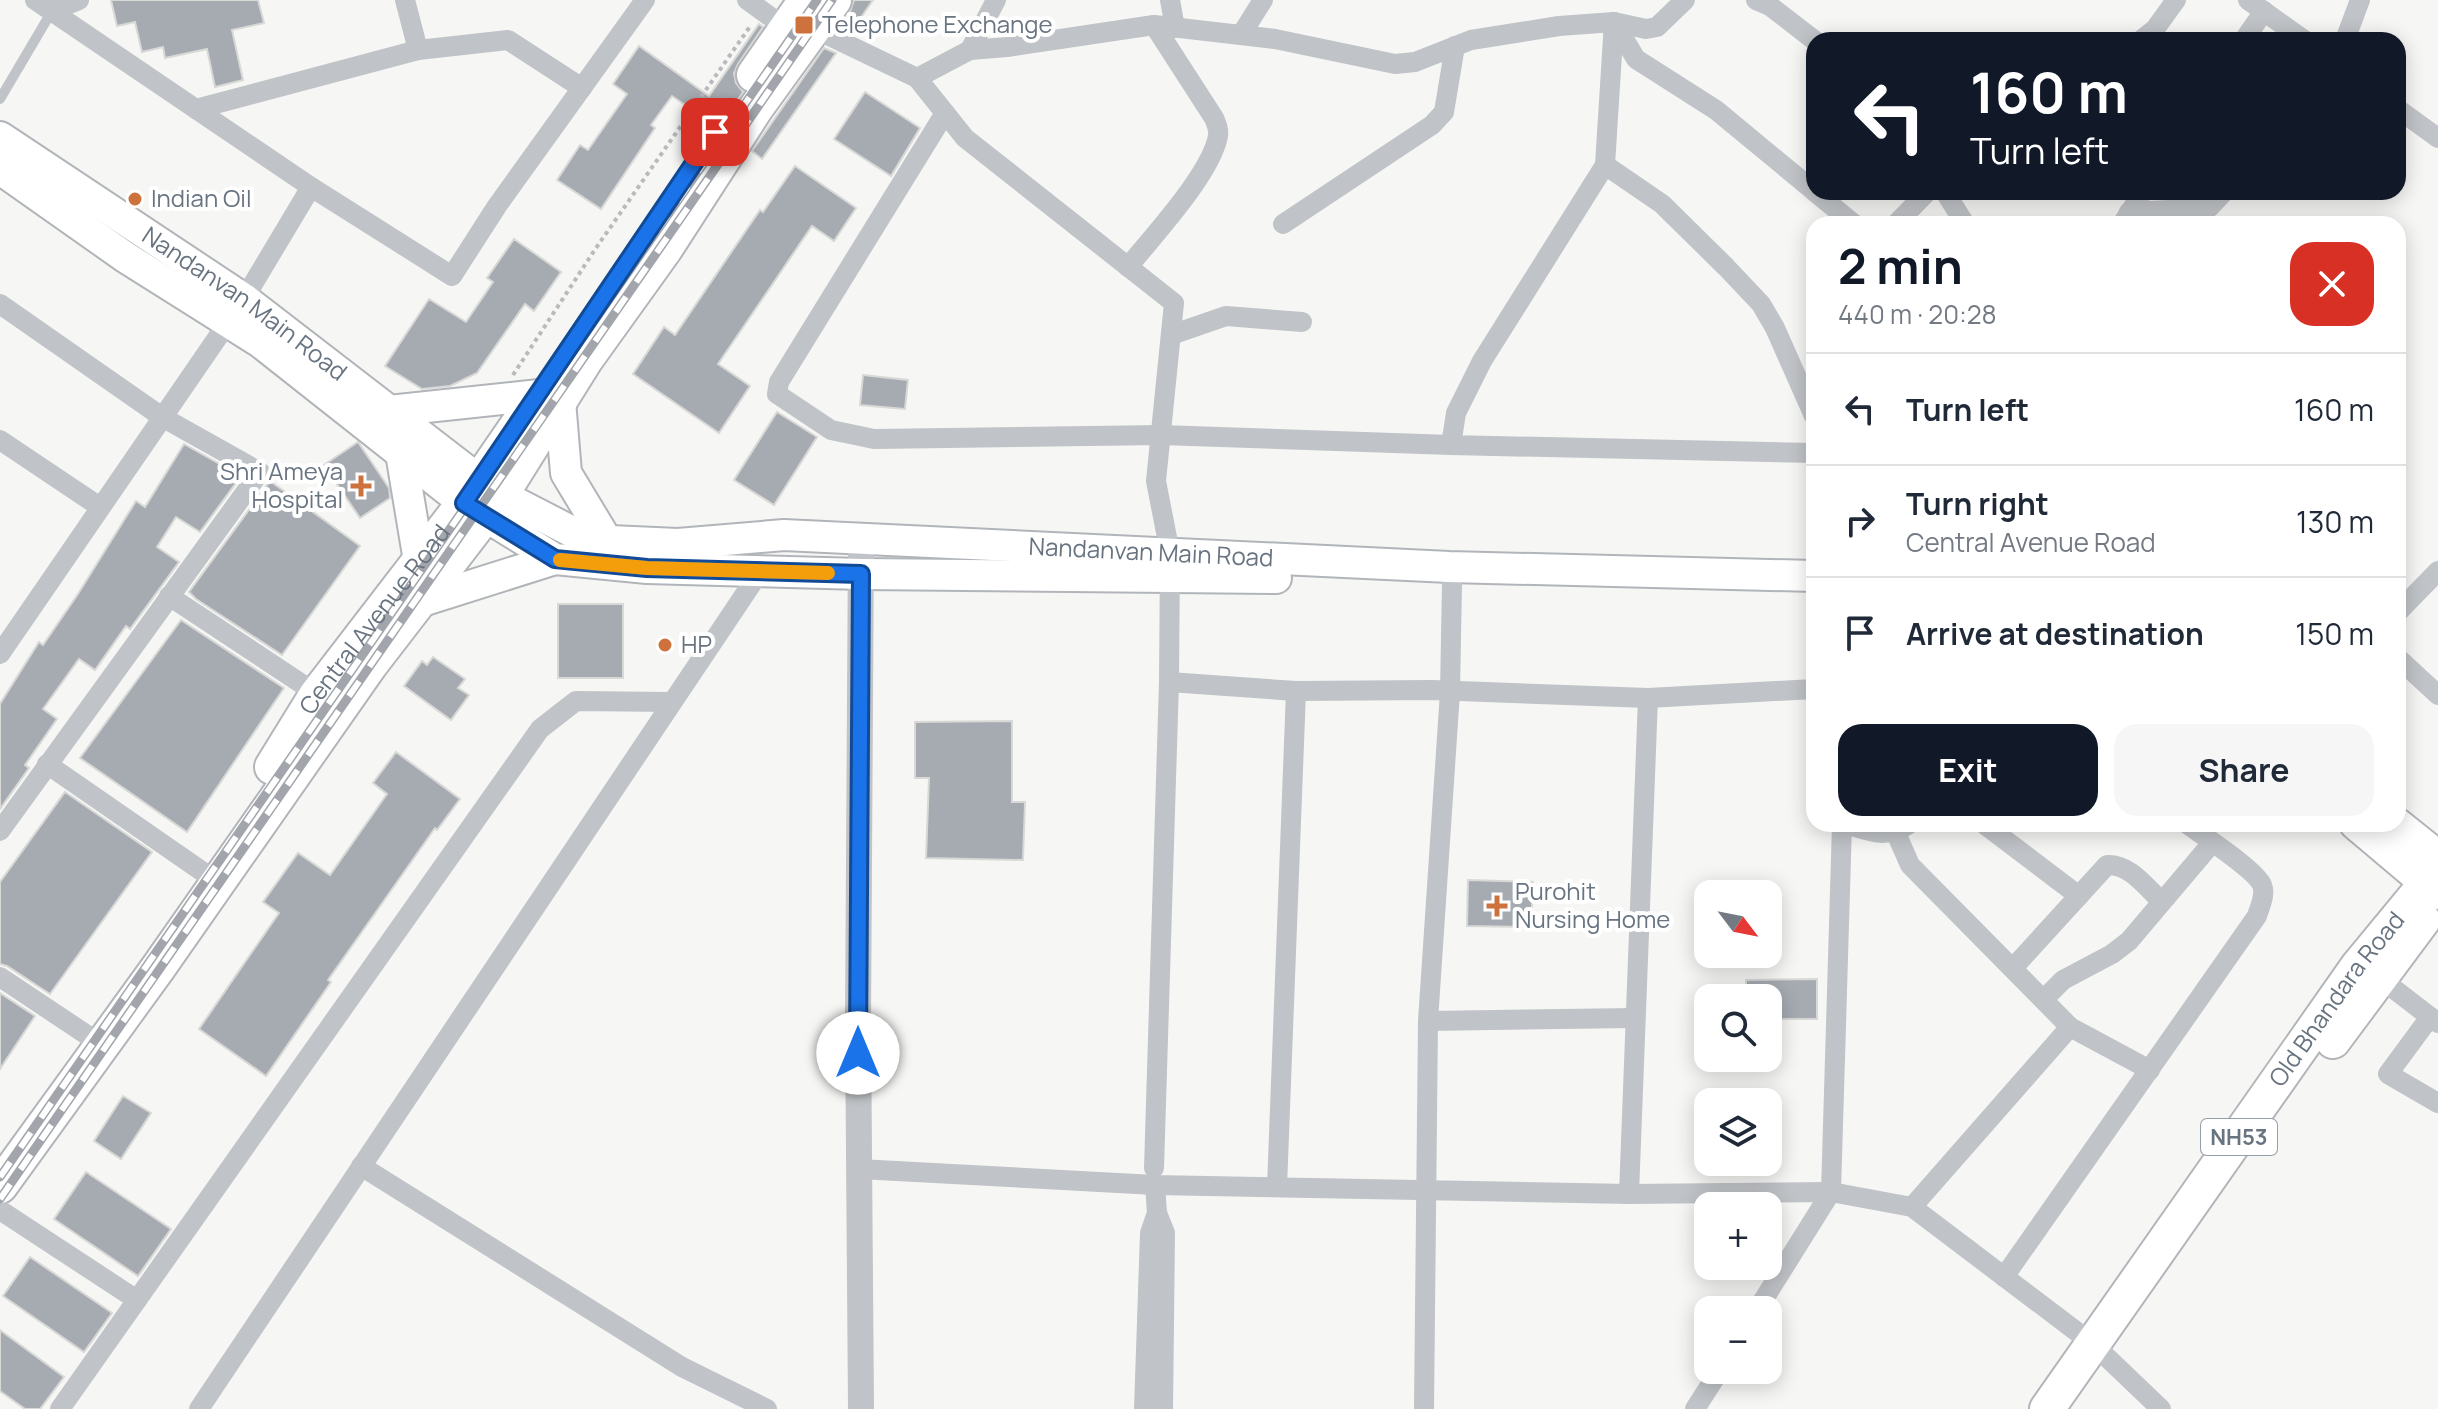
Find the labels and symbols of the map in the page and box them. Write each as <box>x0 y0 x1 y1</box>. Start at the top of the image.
place label: Telephone Exchange <box>822 7 1053 40</box>
marker: Telephone Exchange <box>793 14 815 36</box>
pin <box>681 98 749 166</box>
place label: Indian Oil <box>151 181 252 214</box>
marker: Indian Oil <box>126 190 144 208</box>
street label: Nandanvan Main Road <box>136 218 354 388</box>
place label: Shri Ameya Hospital <box>220 454 343 515</box>
marker: Shri Ameya Hospital <box>350 475 372 497</box>
street label: Central Avenue Road <box>291 517 457 720</box>
street label: Nandanvan Main Road <box>1028 529 1274 574</box>
place label: HP <box>681 627 712 660</box>
marker: HP <box>656 636 674 654</box>
place label: Purohit Nursing Home <box>1515 874 1670 935</box>
north arrow <box>1694 880 1782 968</box>
marker: Purohit Nursing Home <box>1486 895 1508 917</box>
street label: Old Bhandara Road <box>2261 904 2411 1092</box>
position arrow <box>816 1011 900 1095</box>
road number: NH53 <box>2201 1119 2277 1155</box>

